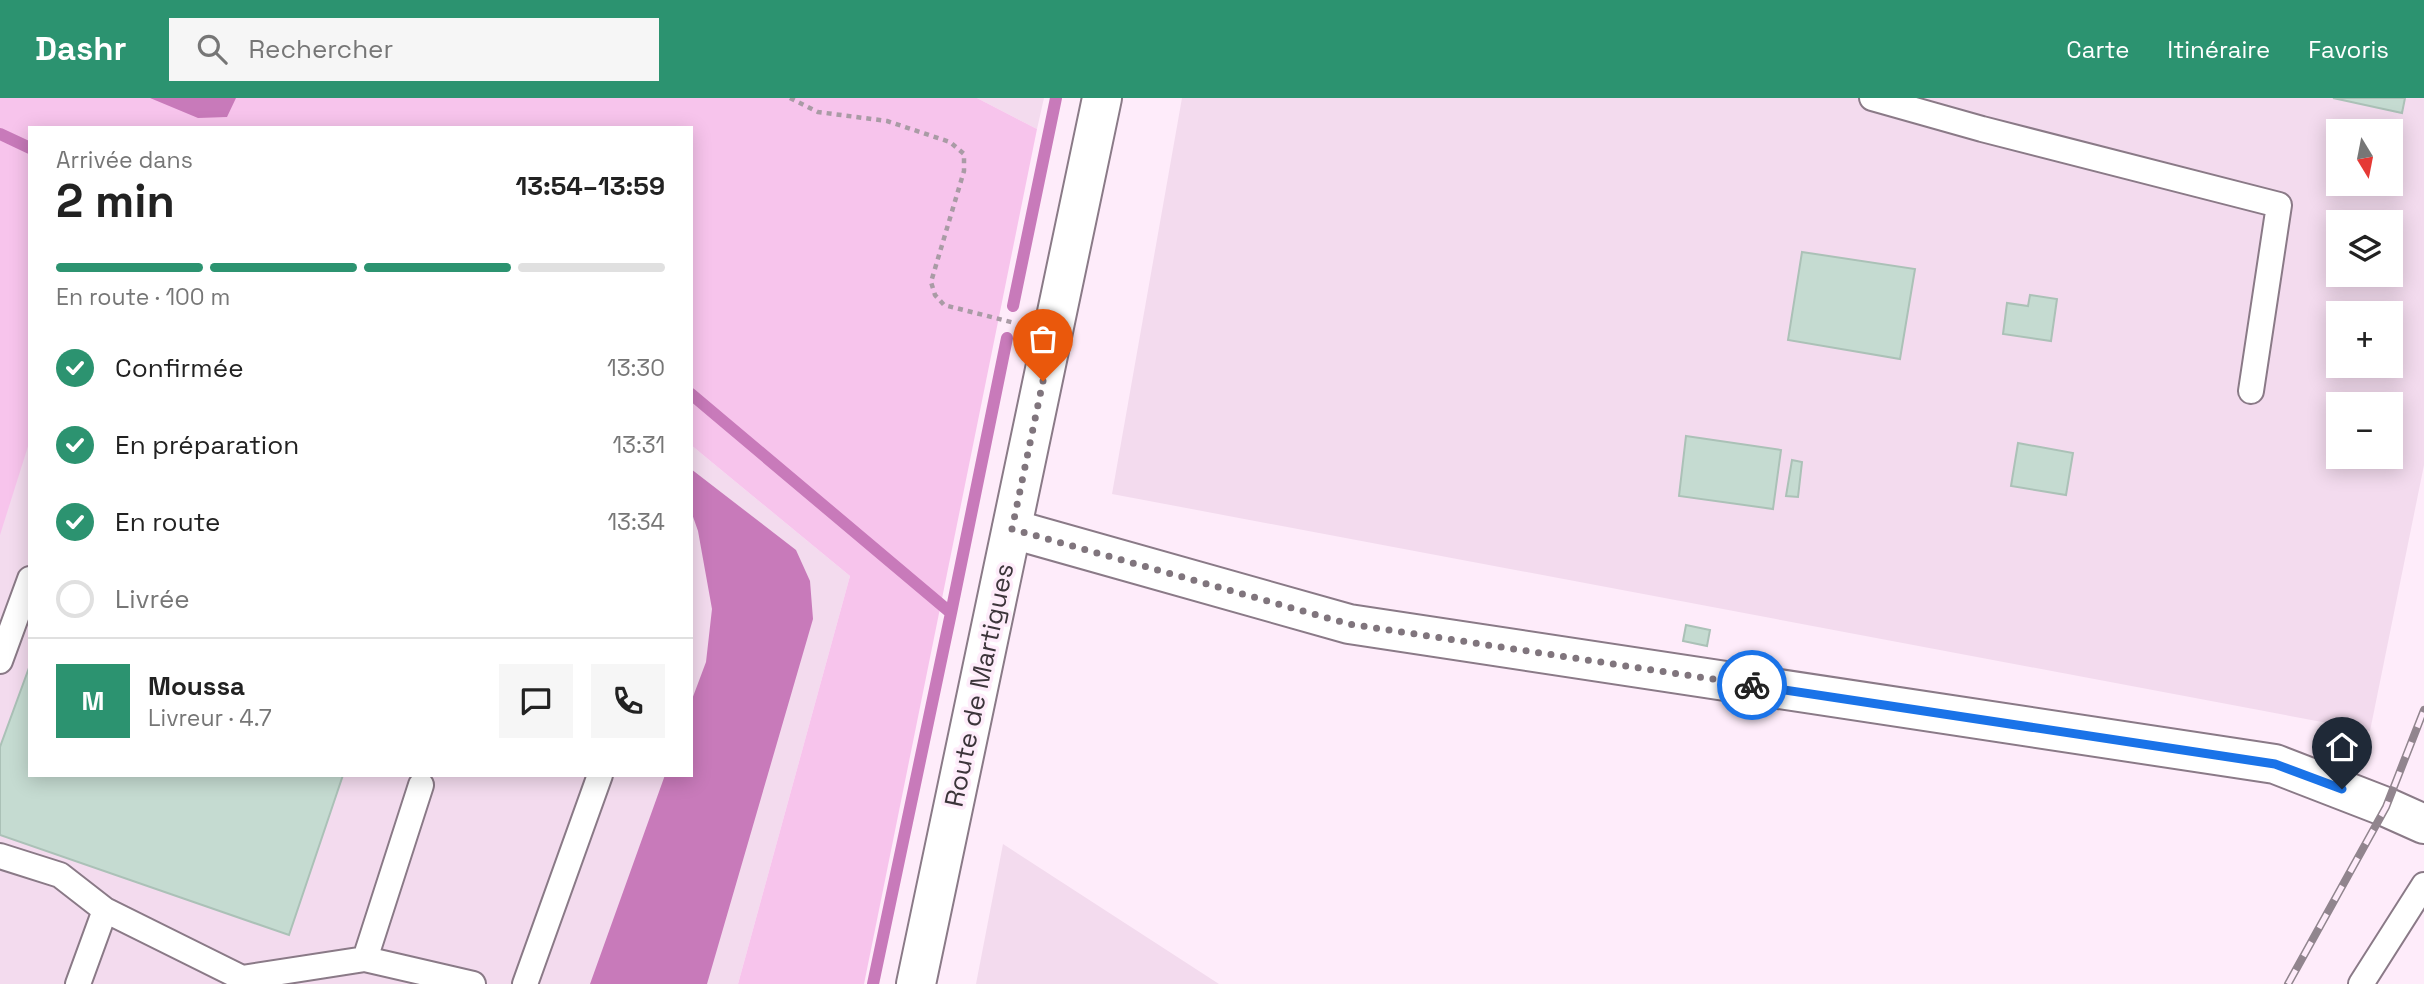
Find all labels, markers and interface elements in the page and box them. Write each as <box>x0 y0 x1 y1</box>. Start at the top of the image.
search box <box>169 18 659 81</box>
text: Dashr <box>35 28 127 70</box>
icon: search <box>193 30 231 68</box>
text: Rechercher <box>249 32 393 66</box>
text: Carte <box>2066 34 2129 65</box>
text: Itinéraire <box>2167 34 2270 65</box>
text: Favoris <box>2308 34 2389 65</box>
north arrow <box>2326 119 2403 196</box>
map controls <box>2326 119 2403 469</box>
text: Arrivée dans <box>56 145 193 175</box>
text: 13:54–13:59 <box>515 169 665 203</box>
text: 2 min <box>56 172 175 230</box>
button: layers <box>2326 210 2403 287</box>
text: En route · 100 m <box>56 282 230 312</box>
button: + <box>2326 301 2403 378</box>
pin <box>1013 309 1073 381</box>
icon: bag <box>1024 320 1062 358</box>
icon: check <box>56 349 94 387</box>
text: Confirmée <box>115 351 244 385</box>
text: 13:30 <box>607 353 665 383</box>
button: − <box>2326 392 2403 469</box>
icon: check <box>56 426 94 464</box>
text: En préparation <box>115 428 299 462</box>
text: 13:31 <box>613 430 665 460</box>
icon: check <box>56 503 94 541</box>
text: En route <box>115 505 220 539</box>
text: 13:34 <box>607 507 665 537</box>
street label: Route de Martigues <box>937 560 1021 810</box>
text: Livrée <box>115 582 190 616</box>
courier <box>1717 650 1787 720</box>
button: chat <box>499 664 573 738</box>
button: phone <box>591 664 665 738</box>
icon: bike <box>1733 666 1771 704</box>
text: Moussa <box>148 669 245 703</box>
text: M <box>82 684 104 718</box>
text: Livreur · 4.7 <box>148 703 272 733</box>
pin <box>2312 717 2372 789</box>
icon: home <box>2323 728 2361 766</box>

